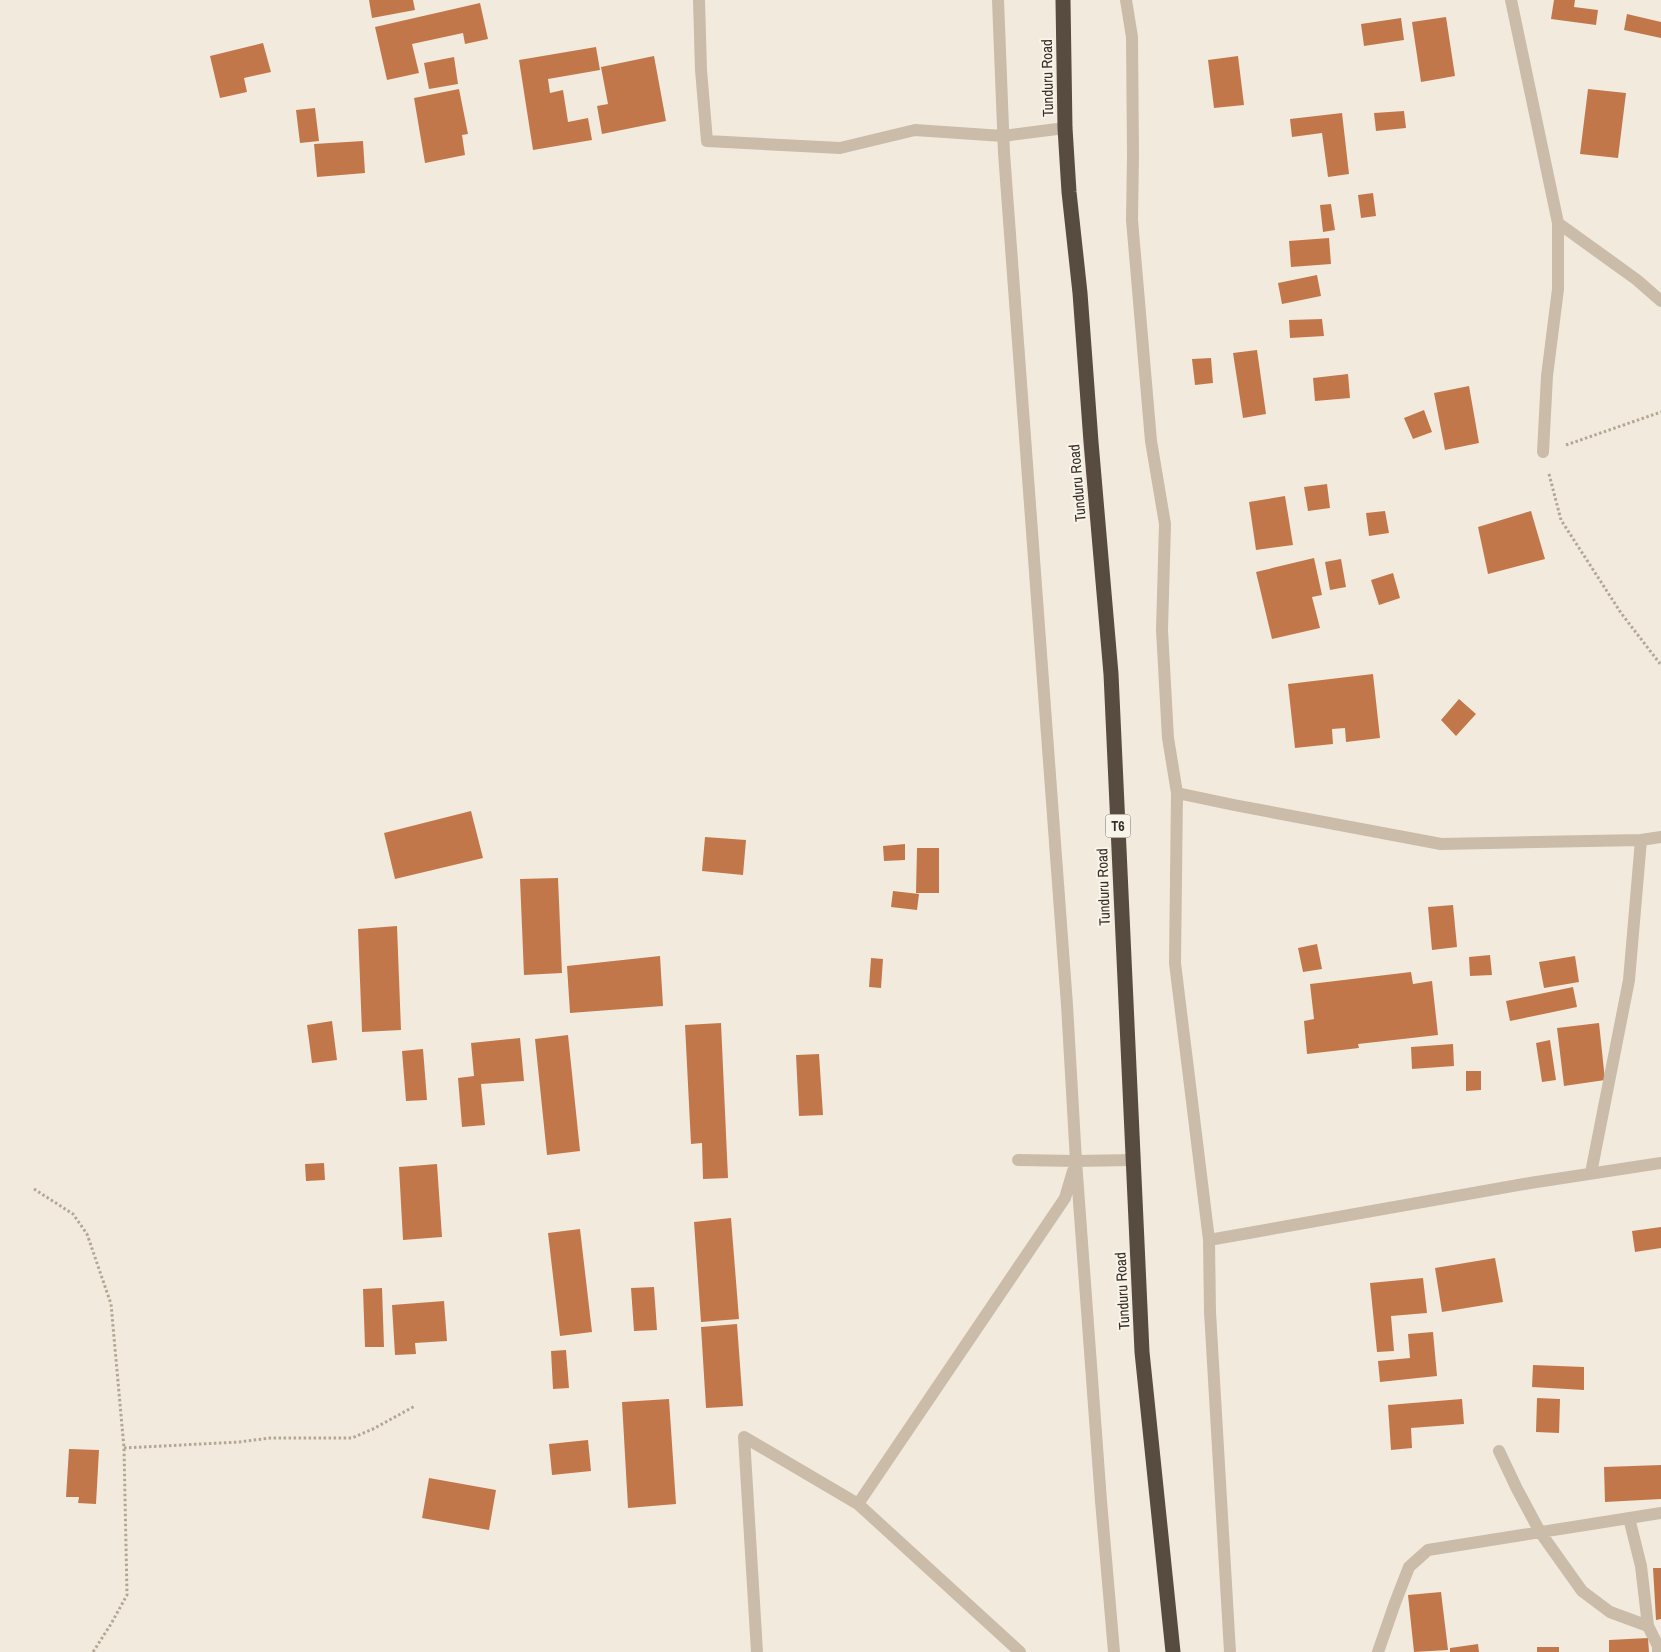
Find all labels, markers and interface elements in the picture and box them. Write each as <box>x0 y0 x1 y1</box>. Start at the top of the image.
street label: Tunduru Road <box>1036 39 1058 117</box>
street label: Tunduru Road <box>1063 443 1091 523</box>
road number: T6 <box>1106 814 1130 838</box>
street label: Tunduru Road <box>1091 848 1115 926</box>
street label: Tunduru Road <box>1109 1252 1135 1330</box>

